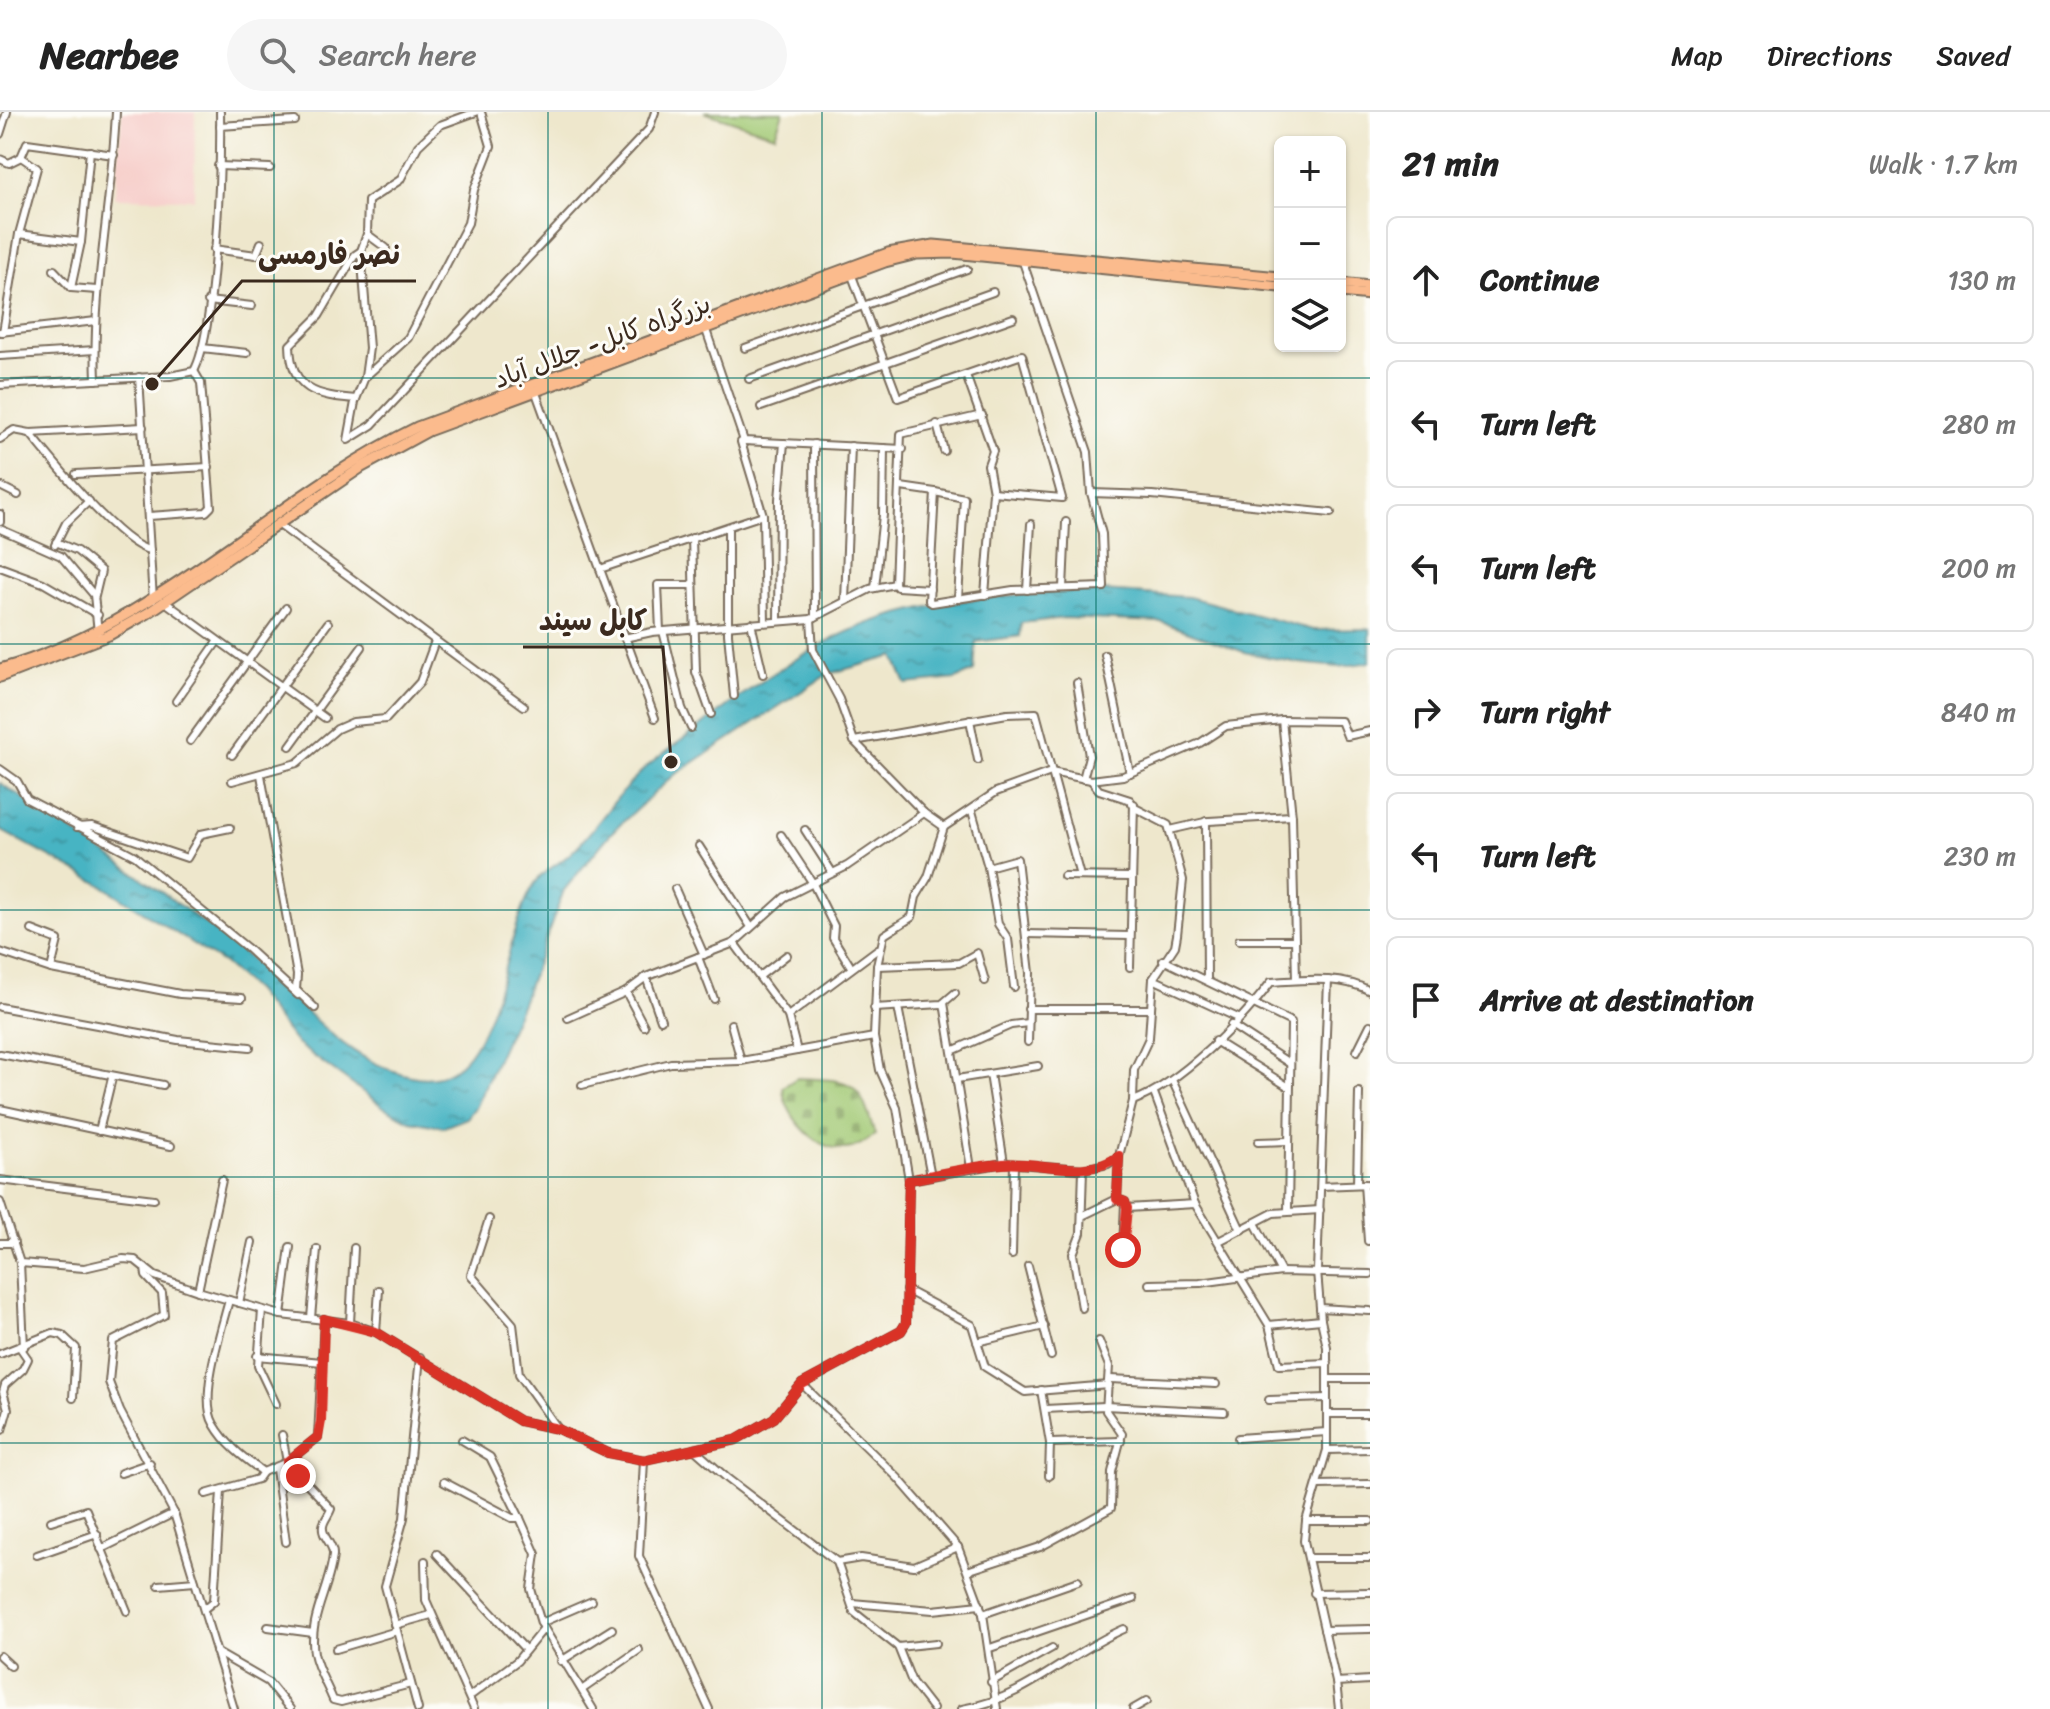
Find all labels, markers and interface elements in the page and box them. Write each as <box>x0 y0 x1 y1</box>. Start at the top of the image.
search box <box>227 19 787 91</box>
text: Nearbee <box>40 22 179 89</box>
text: Search here <box>319 28 477 82</box>
text: Map <box>1671 31 1723 80</box>
text: Directions <box>1767 31 1892 80</box>
text: Saved <box>1936 31 2010 80</box>
icon: search <box>255 33 299 77</box>
text: 21 min <box>1402 134 1499 194</box>
map controls <box>1274 136 1346 352</box>
button: + <box>1274 136 1346 208</box>
text: Walk · 1.7 km <box>1869 141 2018 187</box>
button: − <box>1274 208 1346 280</box>
callout: نصر فارمسی <box>242 229 416 281</box>
text: نصر فارمسی <box>258 230 400 279</box>
text: Continue <box>1480 253 1599 307</box>
text: 130 m <box>1947 257 2016 303</box>
icon: ahead <box>1404 258 1448 302</box>
street label: بزرگراه کابل- جلال آباد <box>487 280 717 402</box>
button: layers <box>1274 280 1346 352</box>
text: Turn left <box>1480 397 1596 451</box>
text: 280 m <box>1942 401 2016 447</box>
icon: left <box>1404 402 1448 446</box>
text: Turn left <box>1480 541 1596 595</box>
text: 200 m <box>1941 545 2016 591</box>
icon: left <box>1404 546 1448 590</box>
callout: کابل سيند <box>523 595 663 647</box>
text: کابل سيند <box>539 596 648 645</box>
text: Turn right <box>1480 685 1610 739</box>
text: 840 m <box>1941 689 2016 735</box>
icon: right <box>1404 690 1448 734</box>
text: Turn left <box>1480 829 1596 883</box>
text: 230 m <box>1944 833 2016 879</box>
icon: left <box>1404 834 1448 878</box>
text: Arrive at destination <box>1480 973 1754 1027</box>
icon: arrive <box>1404 978 1448 1022</box>
route start <box>1105 1232 1141 1268</box>
route end <box>280 1458 316 1494</box>

